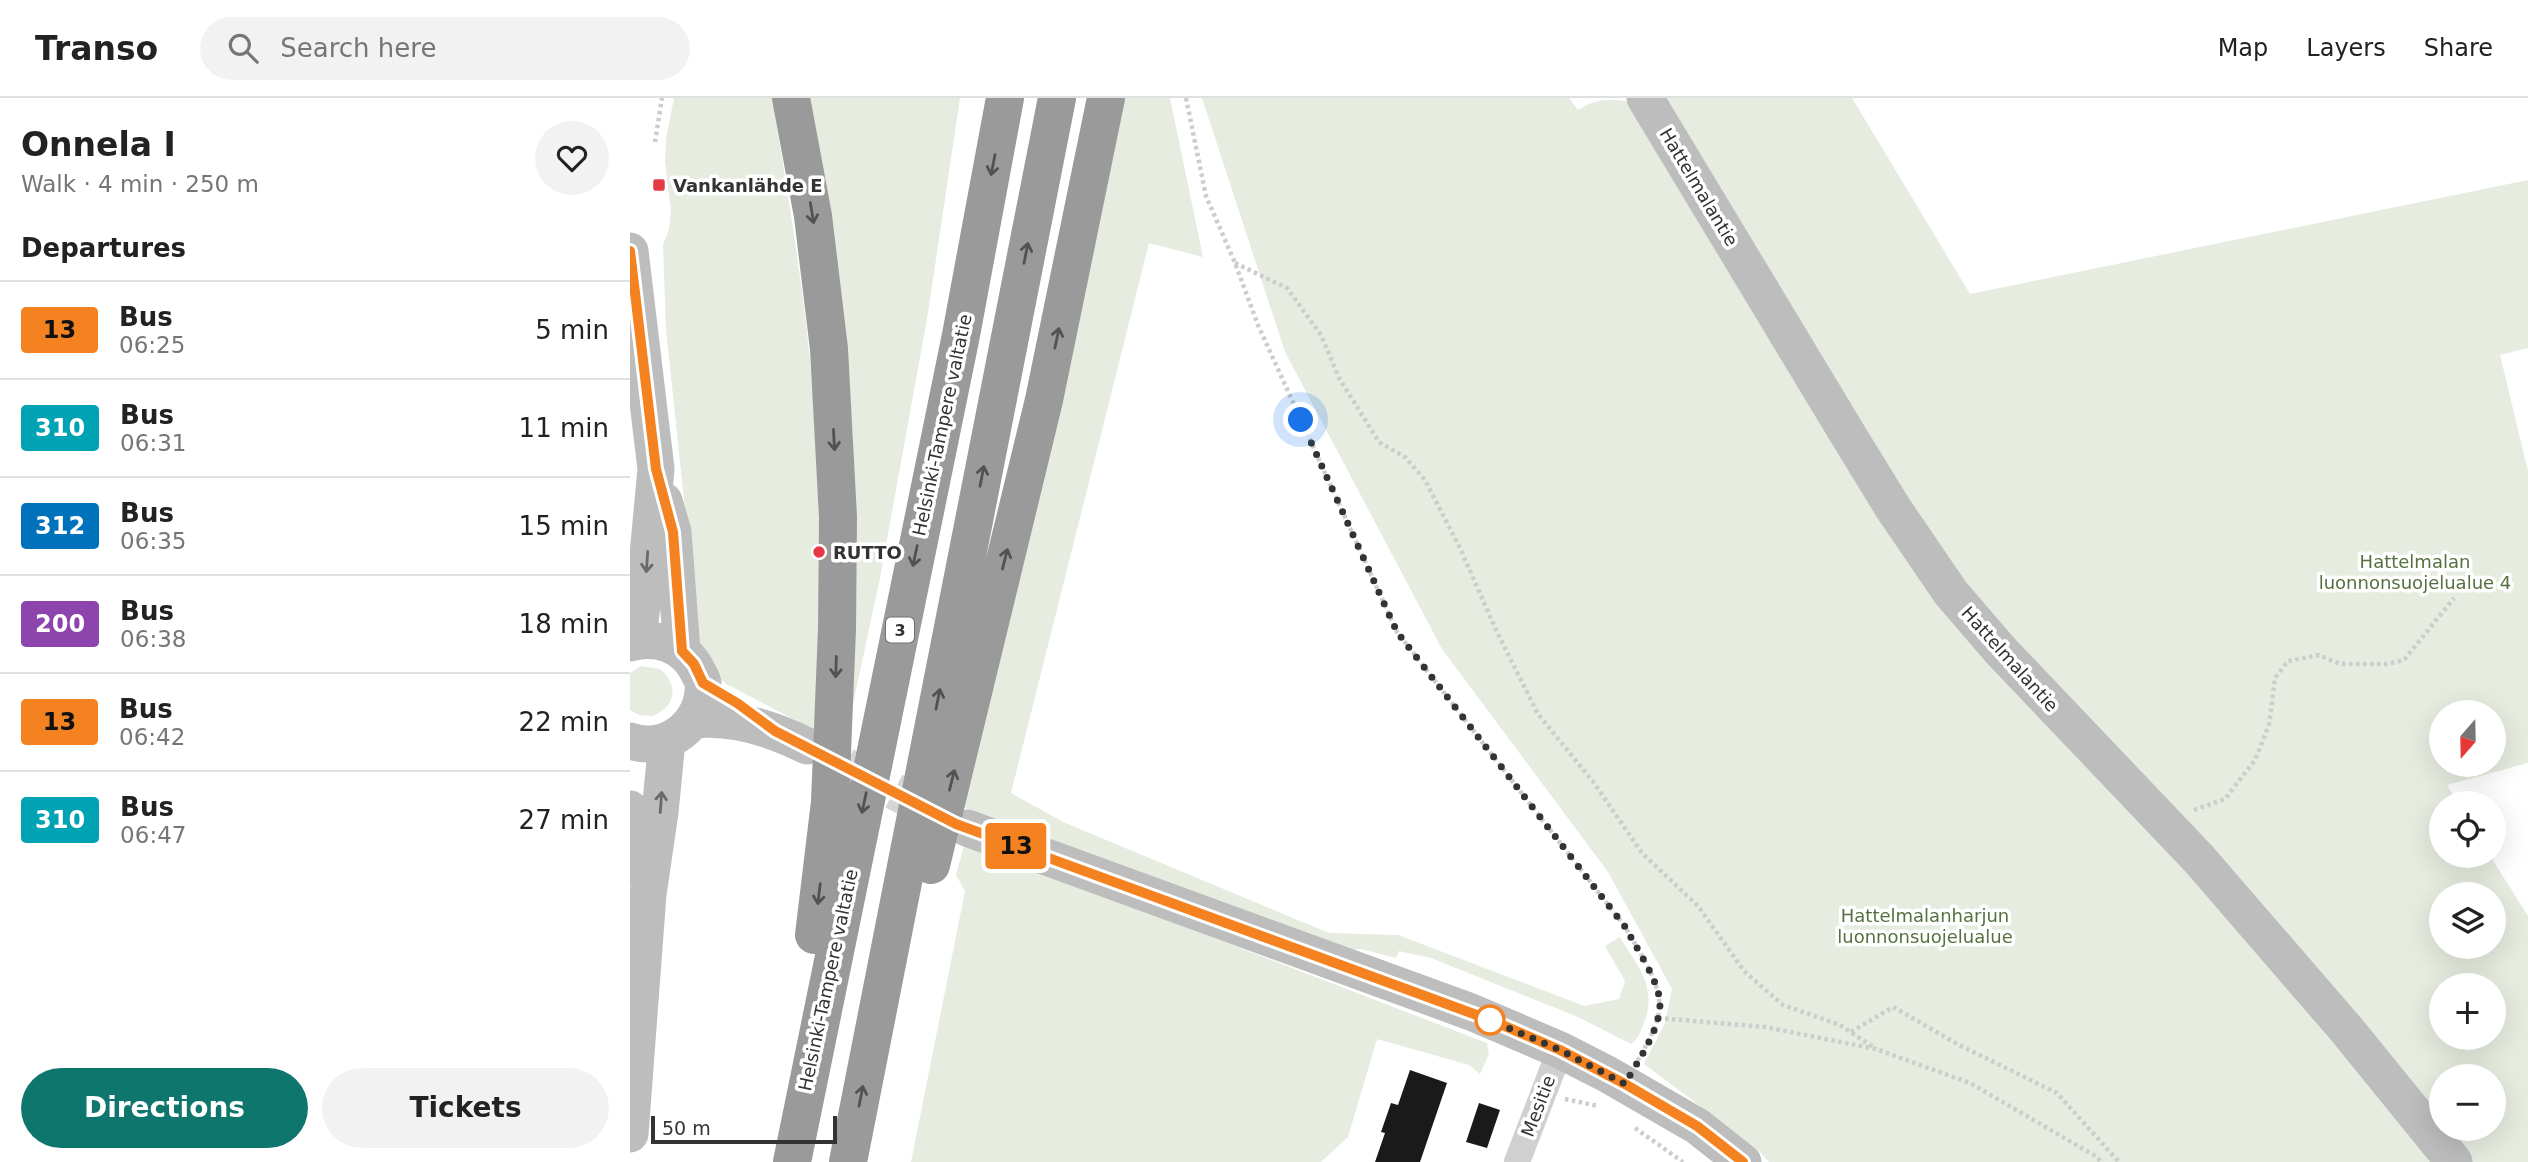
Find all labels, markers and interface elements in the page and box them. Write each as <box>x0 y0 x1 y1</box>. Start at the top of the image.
search box <box>200 17 690 80</box>
text: Transo <box>35 29 158 68</box>
icon: search <box>224 29 262 67</box>
text: Search here <box>280 33 436 63</box>
text: Map <box>2218 34 2268 62</box>
text: Layers <box>2306 34 2386 62</box>
text: Share <box>2424 34 2493 62</box>
button: heart <box>535 121 609 195</box>
street label: Hattelmalantie <box>1656 124 1742 250</box>
text: Onnela I <box>21 125 176 164</box>
one-way arrow <box>985 153 999 176</box>
text: Walk · 4 min · 250 m <box>21 171 259 197</box>
place label: Vankanlähde E <box>673 175 823 196</box>
marker: Vankanlähde E <box>651 177 667 193</box>
one-way arrow <box>806 201 819 224</box>
text: Departures <box>21 233 186 263</box>
one-way arrow <box>1020 242 1034 265</box>
text: Bus <box>119 302 173 332</box>
street label: Helsinki-Tampere valtatie <box>908 312 976 538</box>
text: 5 min <box>535 315 609 345</box>
text: 13 <box>43 316 76 344</box>
one-way arrow <box>1050 327 1064 350</box>
text: 06:25 <box>119 332 185 358</box>
text: Bus <box>120 400 174 430</box>
your location <box>1283 402 1318 437</box>
text: 11 min <box>519 413 609 443</box>
text: 310 <box>35 414 85 442</box>
one-way arrow <box>828 428 841 450</box>
text: 06:31 <box>120 430 186 456</box>
one-way arrow <box>975 465 989 488</box>
text: Bus <box>120 498 174 528</box>
text: 15 min <box>519 511 609 541</box>
text: 312 <box>35 512 85 540</box>
text: 06:35 <box>120 528 186 554</box>
place label: RUTTO <box>833 542 902 563</box>
marker: RUTTO <box>811 544 827 560</box>
one-way arrow <box>907 544 921 567</box>
one-way arrow <box>999 548 1013 571</box>
one-way arrow <box>641 550 654 573</box>
park label: Hattelmalan luonnonsuojelualue 4 <box>2319 551 2511 593</box>
text: Bus <box>120 596 174 626</box>
street label: Hattelmalantie <box>1957 602 2063 716</box>
text: 18 min <box>519 609 609 639</box>
text: 200 <box>35 610 85 638</box>
road number: 3 <box>886 618 914 642</box>
text: 06:38 <box>120 626 186 652</box>
one-way arrow <box>829 655 842 678</box>
one-way arrow <box>932 688 945 711</box>
text: Bus <box>119 694 173 724</box>
north arrow <box>2429 700 2506 777</box>
map controls <box>2429 700 2506 1141</box>
text: 22 min <box>519 707 609 737</box>
text: 13 <box>43 708 76 736</box>
text: 06:42 <box>119 724 185 750</box>
one-way arrow <box>946 769 959 792</box>
one-way arrow <box>655 791 668 814</box>
one-way arrow <box>857 791 871 814</box>
button: locate <box>2429 791 2506 868</box>
text: Bus <box>120 792 174 822</box>
text: 27 min <box>519 805 609 835</box>
text: 310 <box>35 806 85 834</box>
text: 06:47 <box>120 822 186 848</box>
line badge: 13 <box>984 823 1048 869</box>
text: 13 <box>999 832 1033 860</box>
street label: Helsinki-Tampere valtatie <box>794 867 862 1093</box>
one-way arrow <box>812 882 825 904</box>
button: layers <box>2429 882 2506 959</box>
park label: Hattelmalanharjun luonnonsuojelualue <box>1837 905 2013 947</box>
button: + <box>2429 973 2506 1050</box>
unlabelled marker <box>1475 1005 1505 1035</box>
button: − <box>2429 1064 2506 1141</box>
button: Directions <box>21 1068 308 1148</box>
button: Tickets <box>322 1068 609 1148</box>
street label: Mesitie <box>1517 1072 1559 1140</box>
one-way arrow <box>855 1085 869 1108</box>
scale bar <box>651 1113 836 1145</box>
text: 50 m <box>662 1117 711 1139</box>

